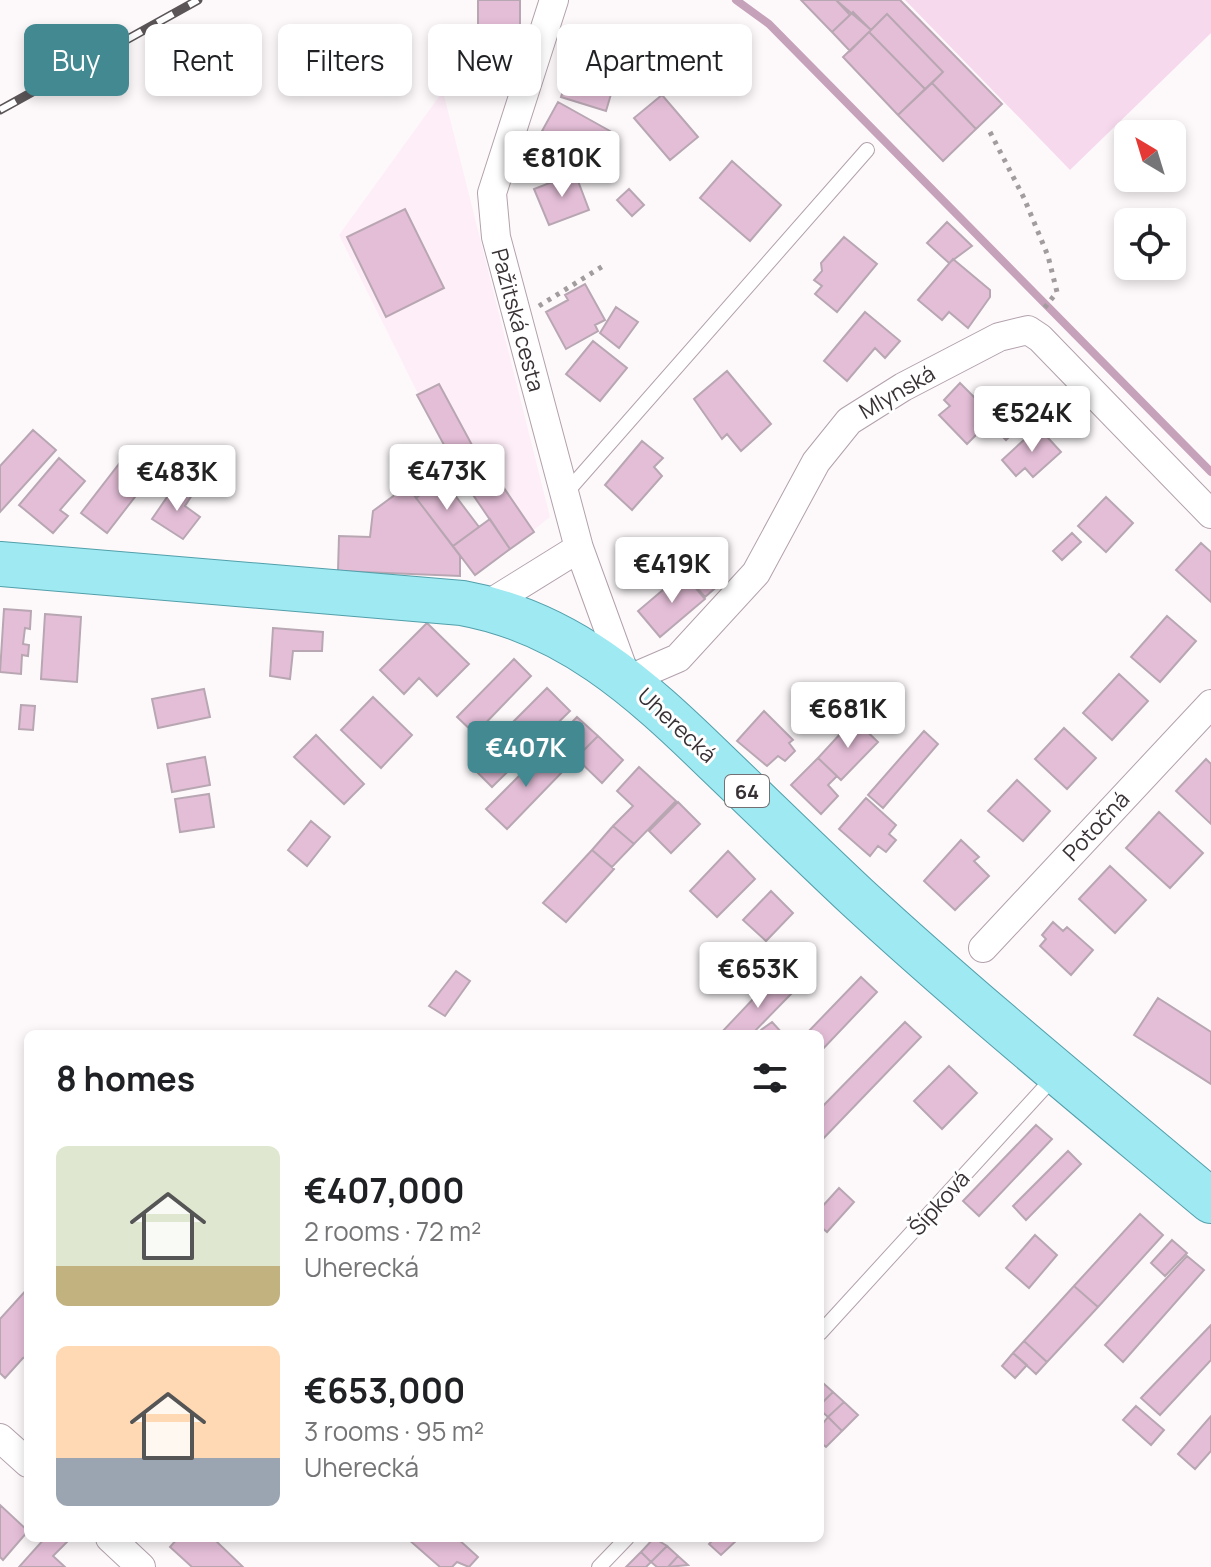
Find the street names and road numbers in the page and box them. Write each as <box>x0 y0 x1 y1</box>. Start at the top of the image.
street label: Pažitská cesta <box>484 245 552 395</box>
street label: Mlynská <box>854 358 940 426</box>
street label: Uherecká <box>631 681 723 769</box>
road number: 64 <box>725 775 769 807</box>
street label: Potočná <box>1056 785 1136 867</box>
street label: Šípková <box>902 1164 976 1242</box>

